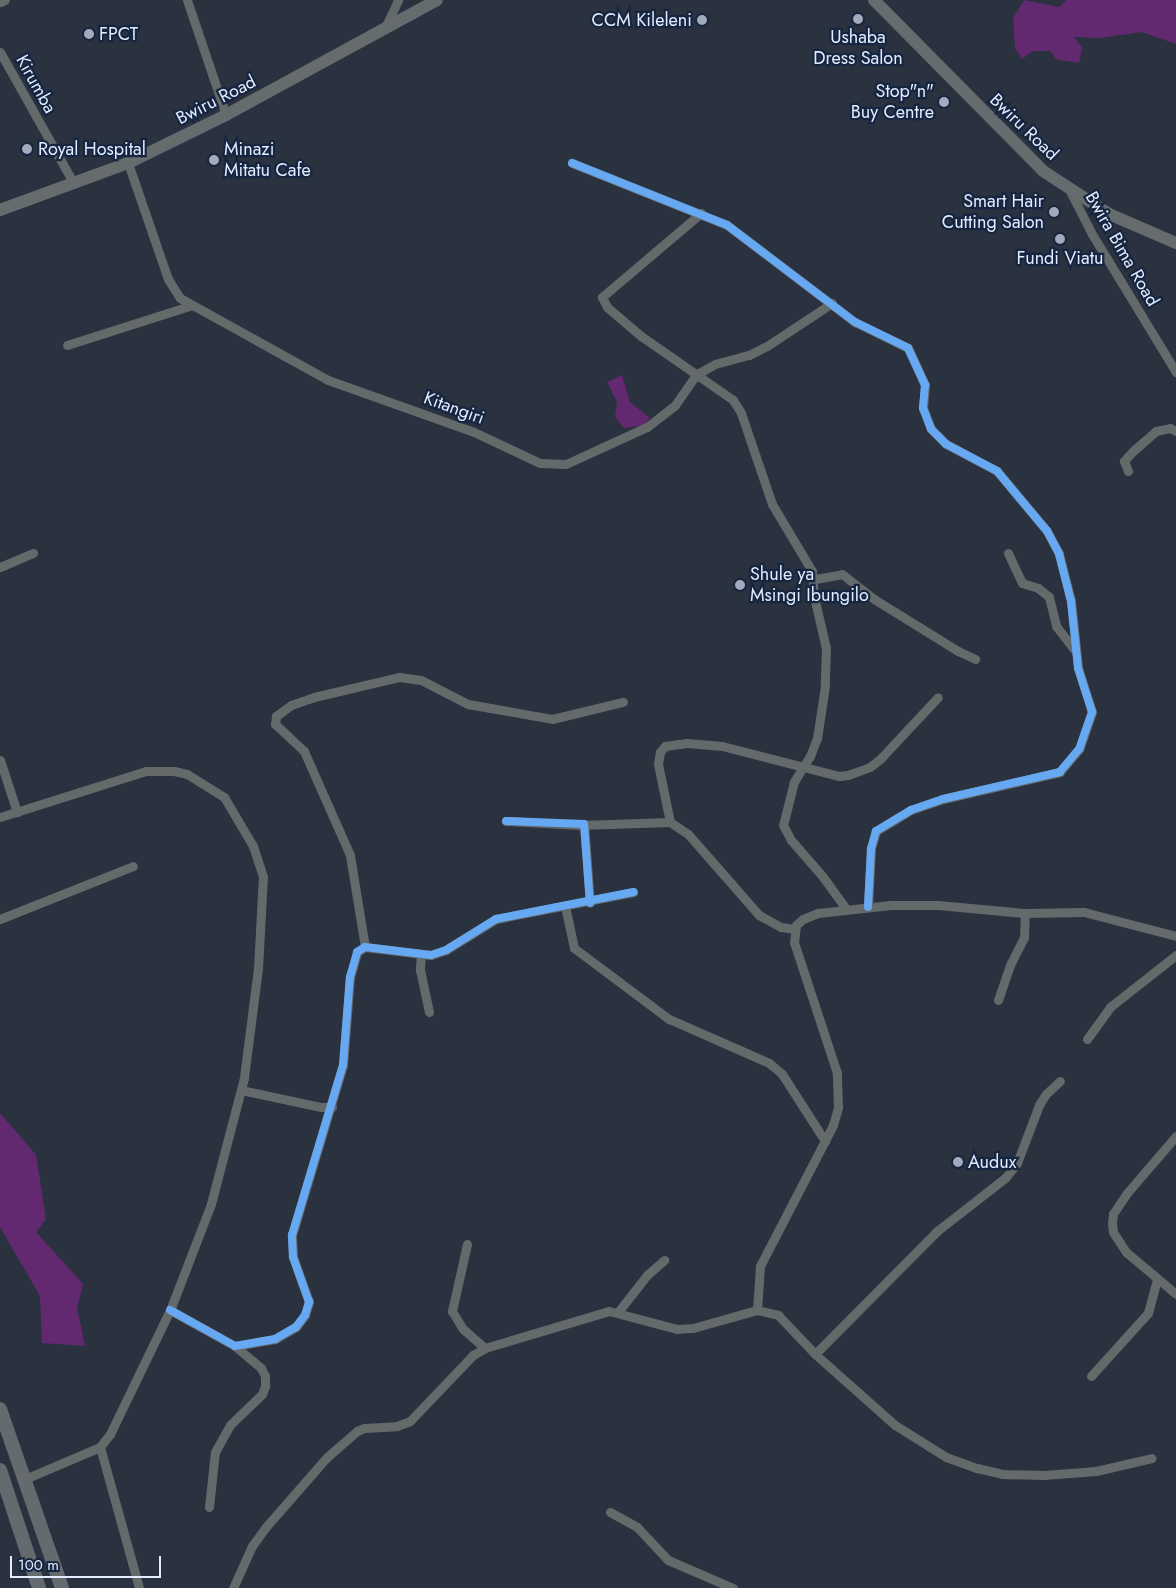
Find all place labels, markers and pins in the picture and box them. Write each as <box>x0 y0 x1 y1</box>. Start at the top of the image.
place label: CCM Kileleni <box>592 9 692 31</box>
marker: Ushaba Dress Salon <box>852 13 864 25</box>
marker: CCM Kileleni <box>696 14 708 26</box>
place label: FPCT <box>99 23 138 45</box>
place label: Ushaba Dress Salon <box>813 27 903 70</box>
marker: FPCT <box>83 28 95 40</box>
place label: Stop"n" Buy Centre <box>851 81 934 124</box>
marker: Stop"n" Buy Centre <box>938 96 950 108</box>
place label: Royal Hospital <box>38 138 146 160</box>
place label: Minazi Mitatu Cafe <box>224 139 311 182</box>
marker: Royal Hospital <box>20 142 34 156</box>
marker: Minazi Mitatu Cafe <box>208 154 220 166</box>
place label: Smart Hair Cutting Salon <box>942 191 1044 233</box>
marker: Smart Hair Cutting Salon <box>1048 206 1060 218</box>
marker: Fundi Viatu <box>1054 233 1066 245</box>
place label: Fundi Viatu <box>1017 247 1103 269</box>
place label: Shule ya Msingi Ibungilo <box>750 564 869 606</box>
marker: Shule ya Msingi Ibungilo <box>734 579 746 591</box>
place label: Audux <box>968 1151 1016 1173</box>
marker: Audux <box>952 1156 964 1168</box>

